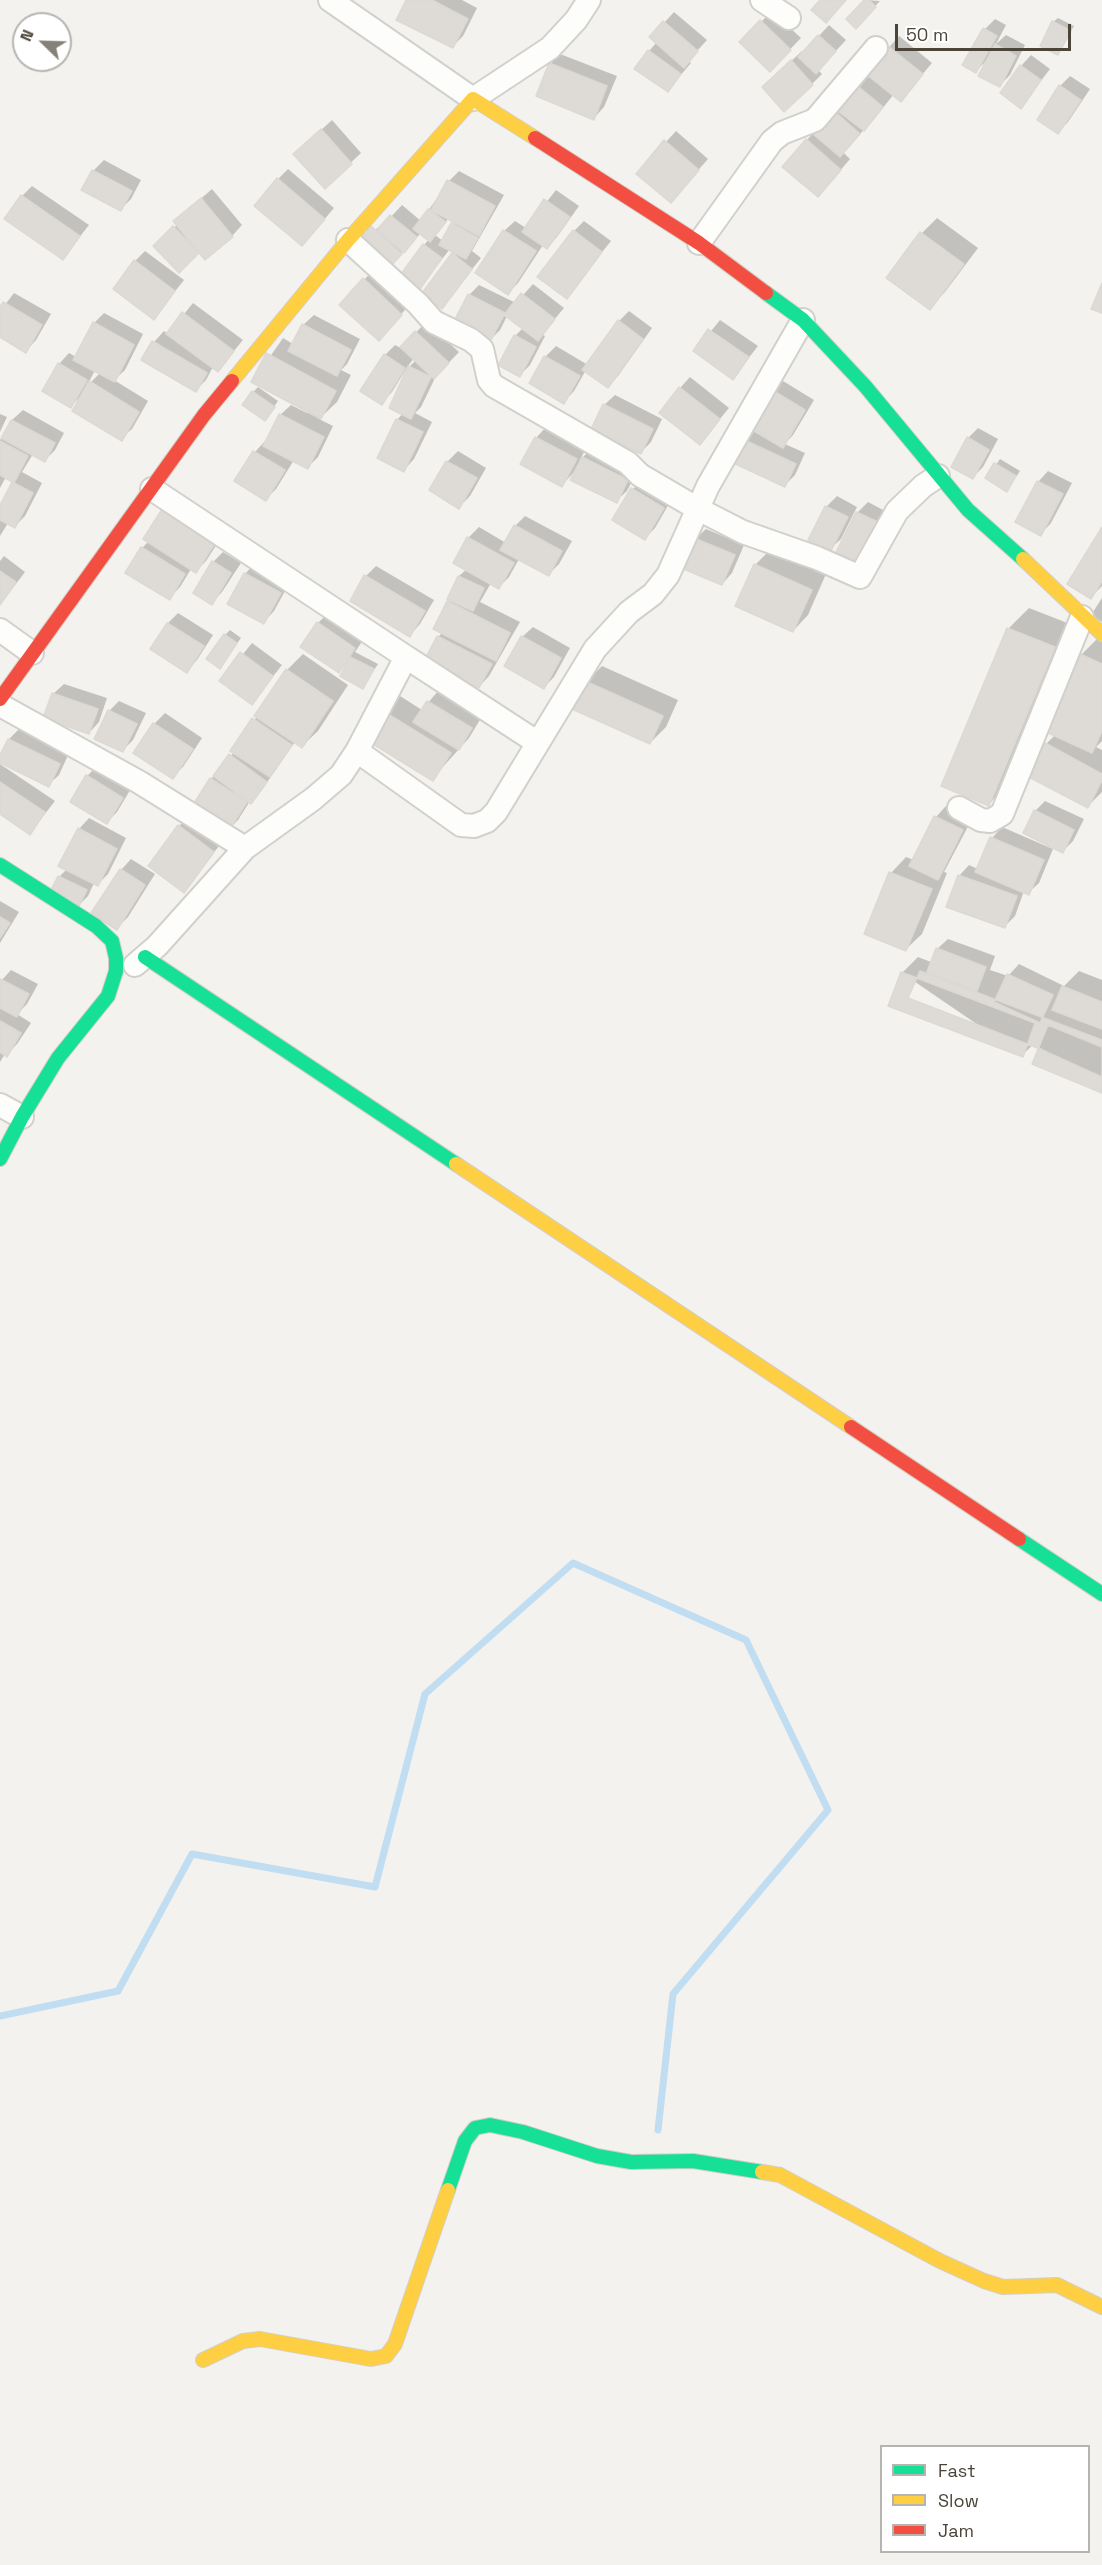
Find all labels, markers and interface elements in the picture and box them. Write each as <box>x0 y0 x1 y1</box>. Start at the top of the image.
north arrow <box>12 12 72 72</box>
scale bar <box>898 12 1074 50</box>
text: 50 m <box>906 23 948 46</box>
text: N <box>15 27 39 45</box>
legend <box>880 2445 1090 2553</box>
text: Fast <box>938 2459 975 2482</box>
text: Slow <box>938 2489 979 2512</box>
text: Jam <box>938 2519 974 2542</box>

